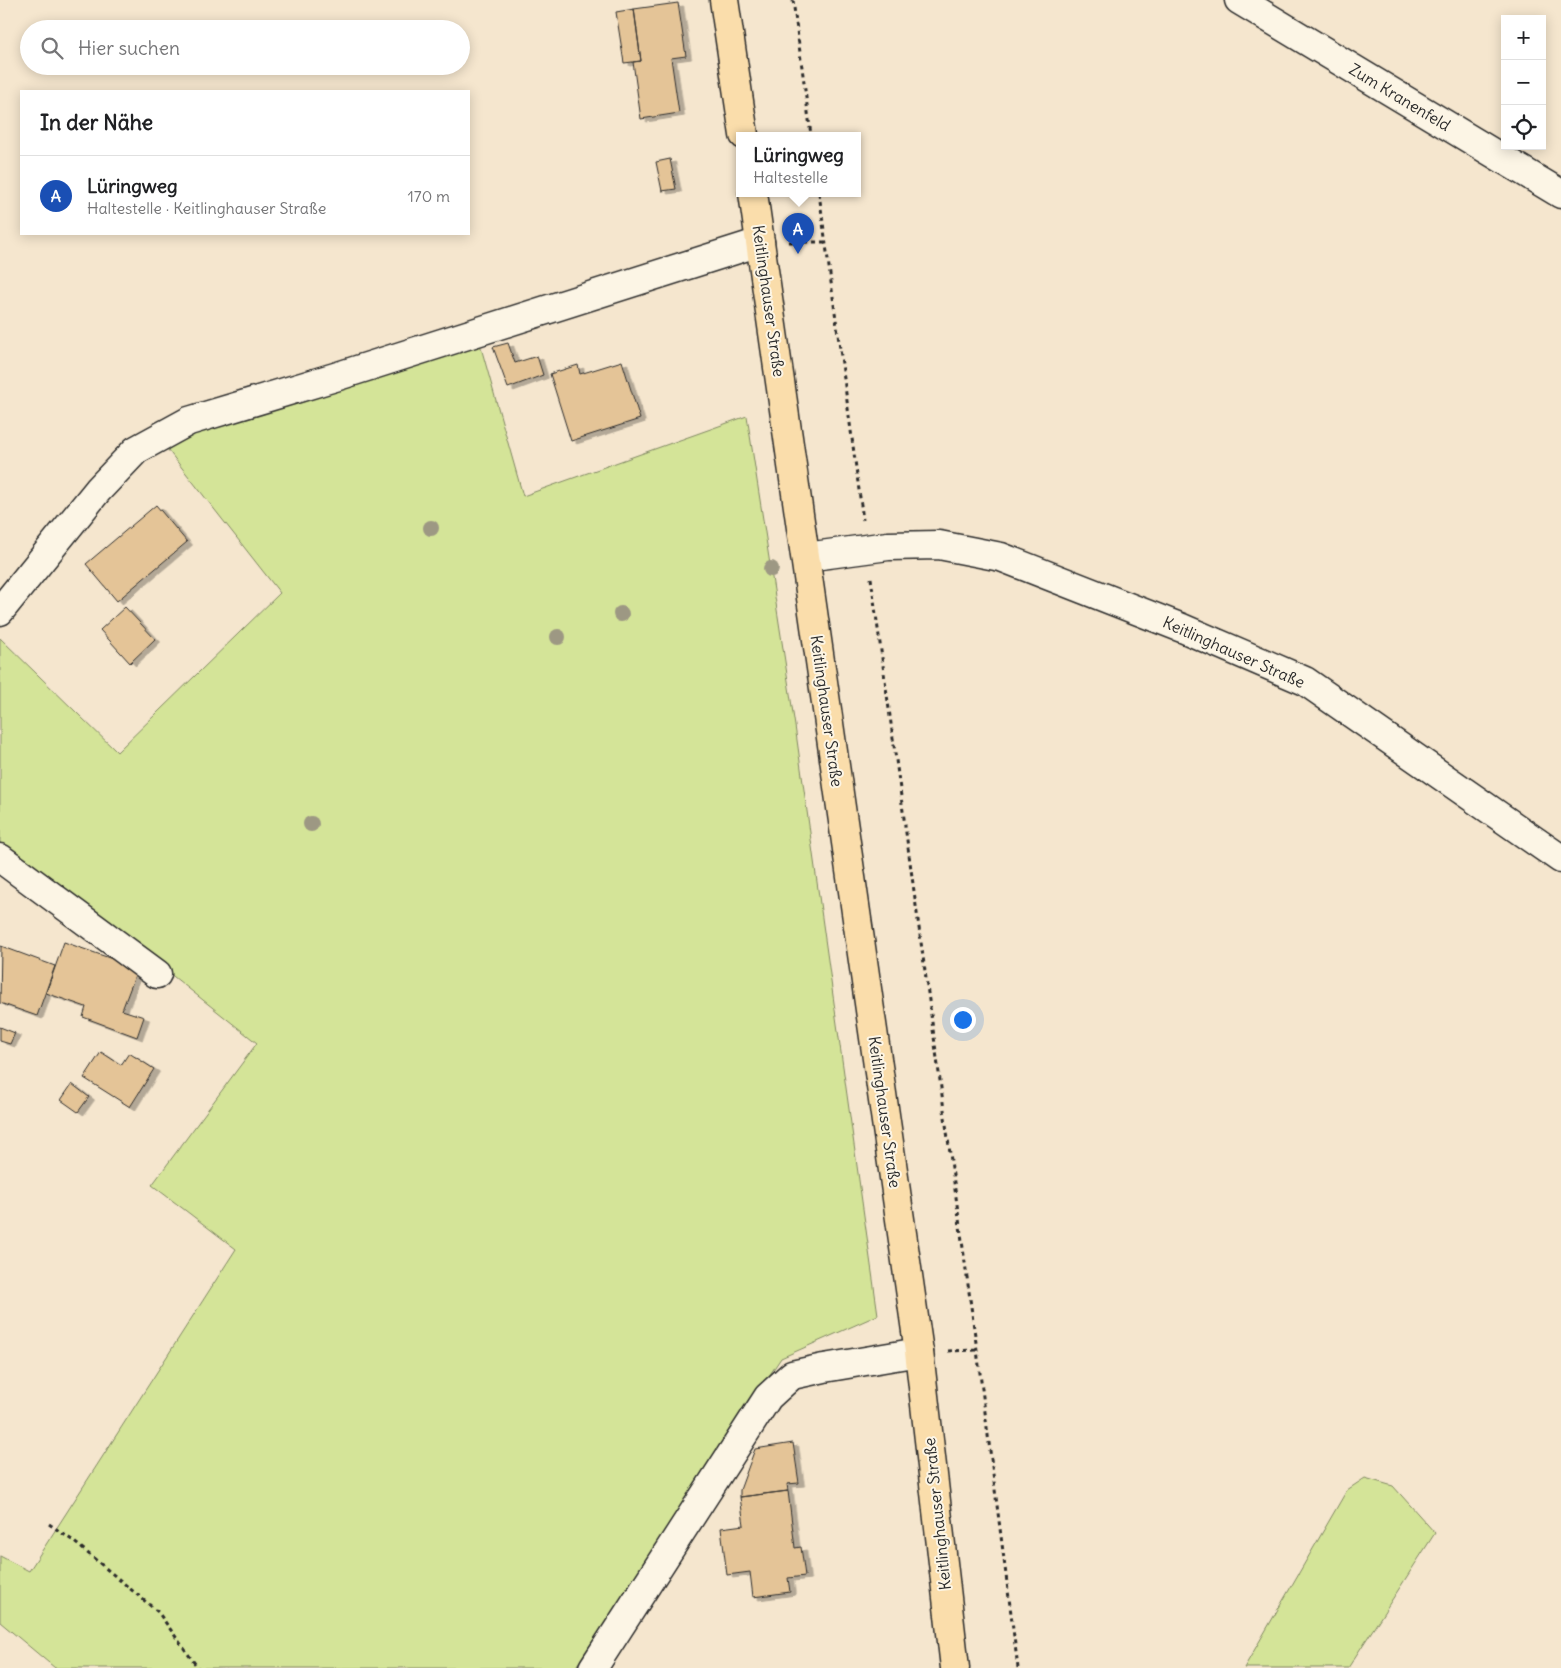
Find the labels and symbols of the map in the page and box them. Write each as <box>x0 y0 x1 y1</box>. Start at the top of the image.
street label: Zum Kranenfeld <box>1346 59 1454 135</box>
pin: A <box>782 213 814 254</box>
street label: Keitlinghauser Straße <box>748 224 790 378</box>
street label: Keitlinghauser Straße <box>1160 612 1308 692</box>
street label: Keitlinghauser Straße <box>806 634 848 788</box>
your location <box>950 1007 976 1033</box>
street label: Keitlinghauser Straße <box>864 1035 906 1189</box>
street label: Keitlinghauser Straße <box>919 1437 955 1591</box>

